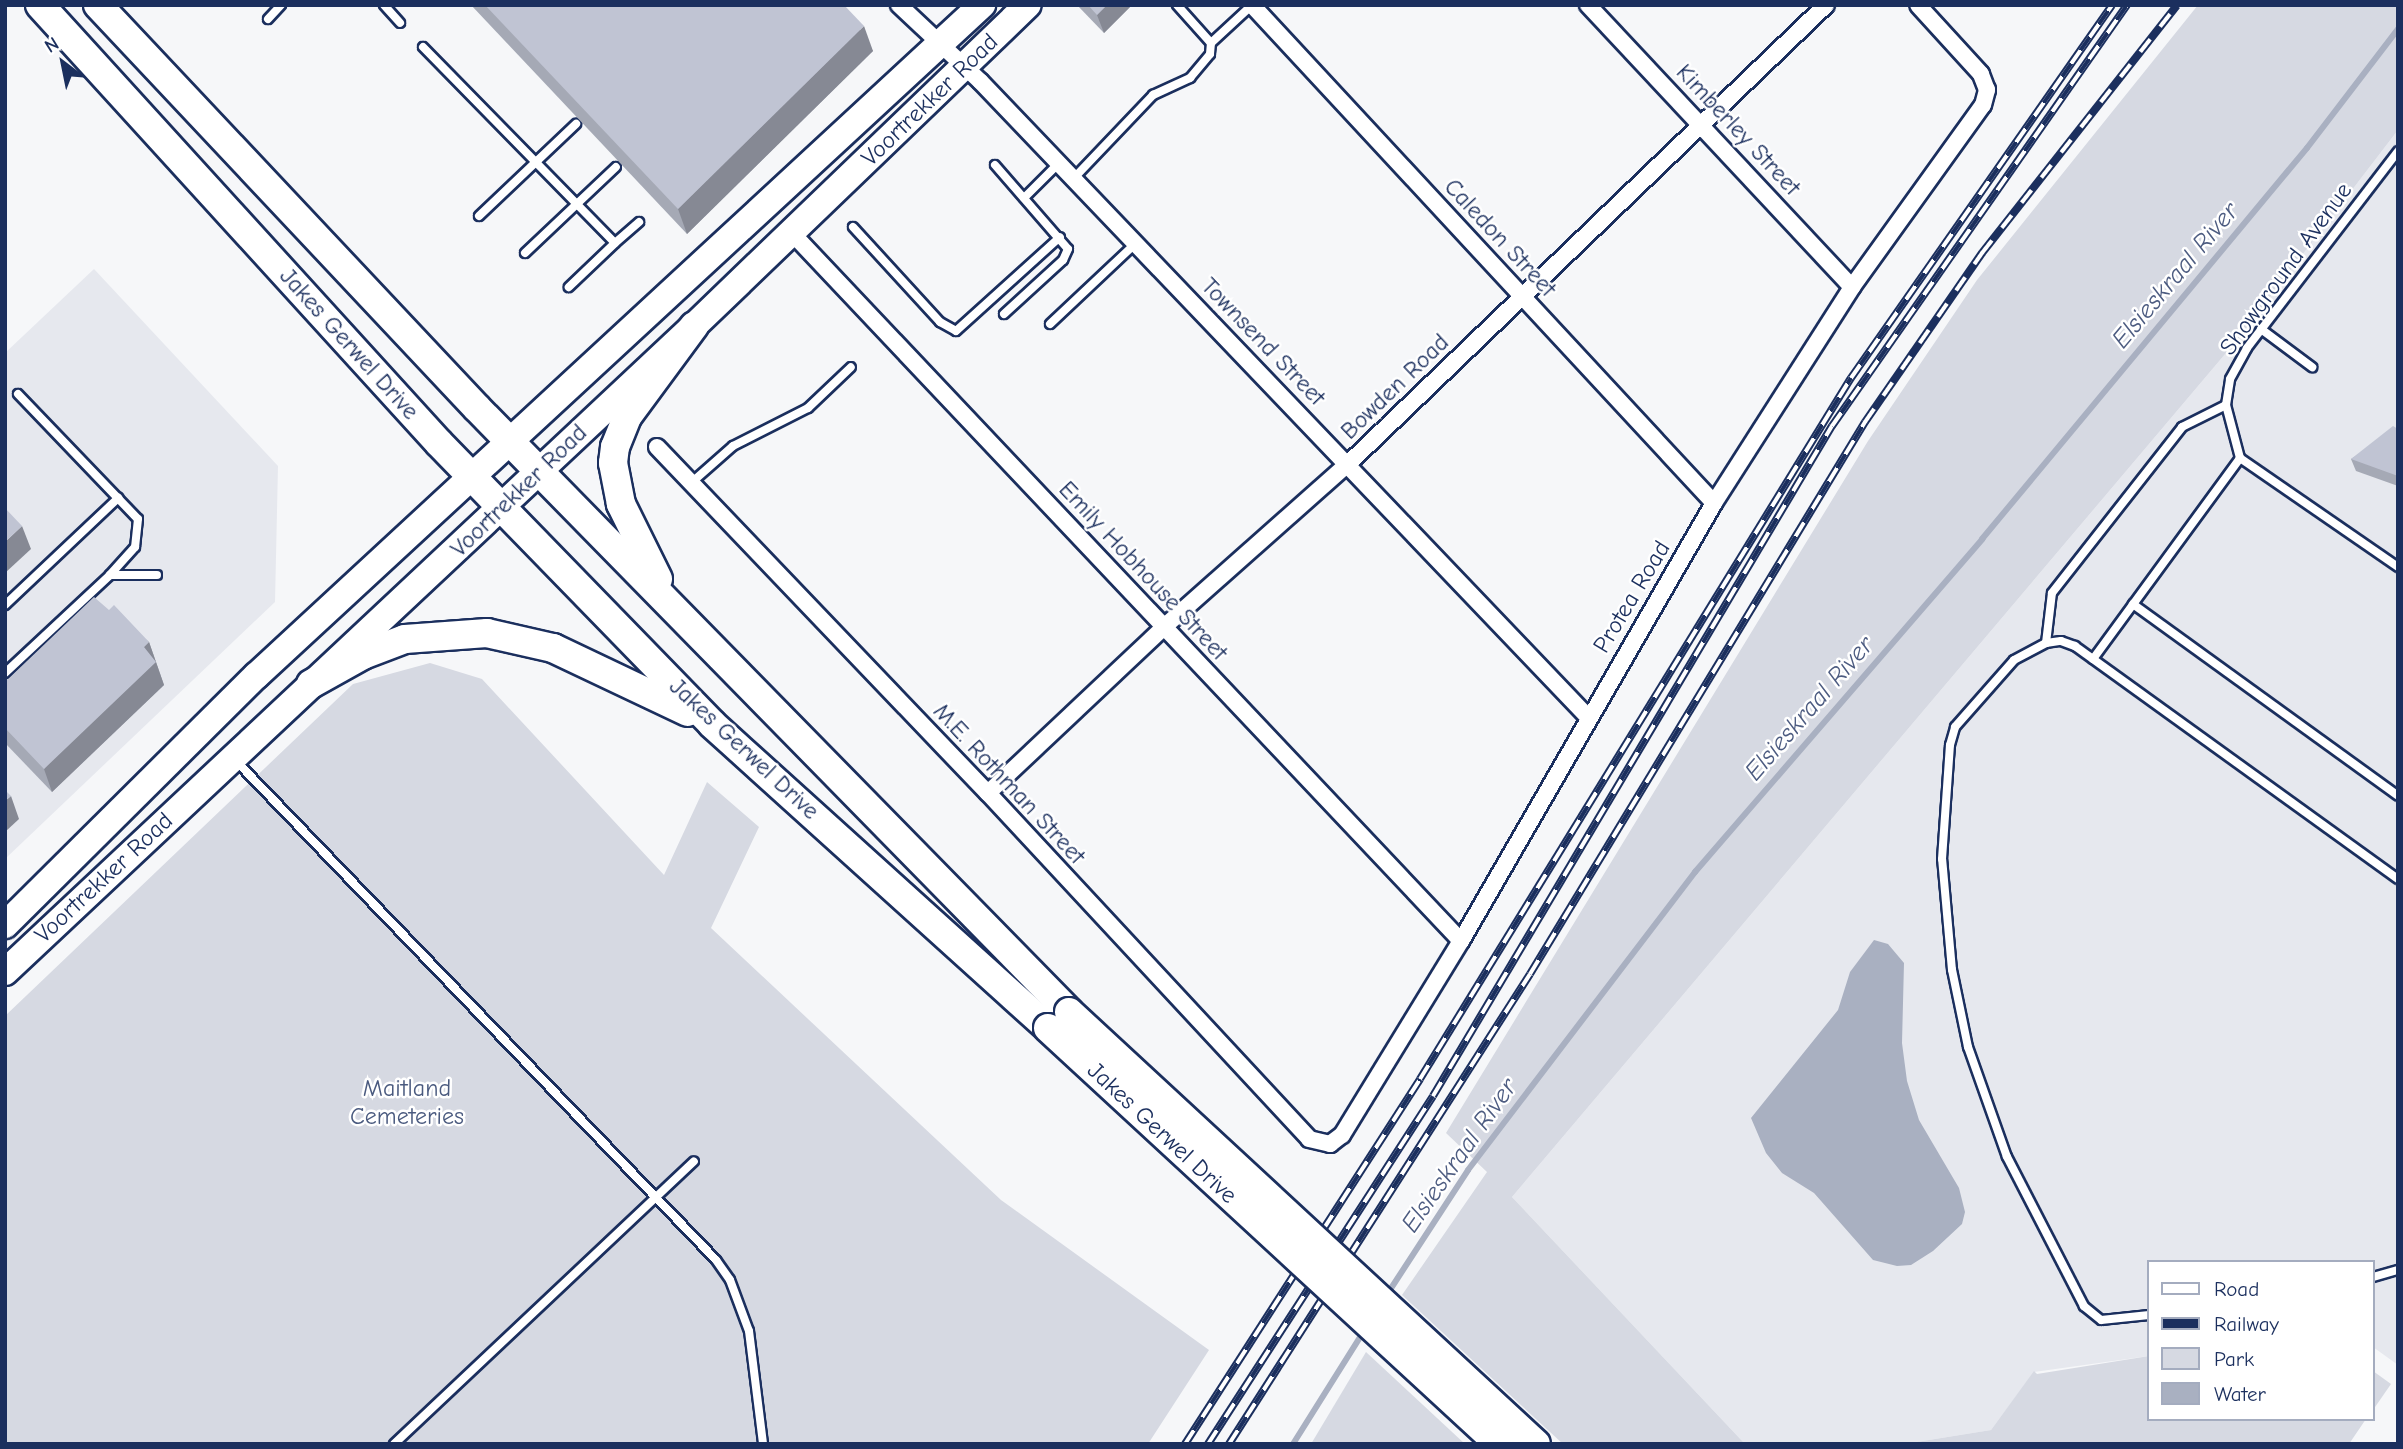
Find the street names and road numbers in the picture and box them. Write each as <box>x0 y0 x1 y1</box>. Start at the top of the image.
street label: Voortrekker Road <box>856 28 1004 172</box>
street label: Kimberley Street <box>1670 58 1806 202</box>
street label: Caledon Street <box>1438 173 1562 303</box>
street label: Showground Avenue <box>2214 177 2358 361</box>
street label: Jakes Gerwel Drive <box>273 262 425 426</box>
street label: Townsend Street <box>1195 272 1331 412</box>
street label: Bowden Road <box>1335 328 1455 446</box>
street label: Voortrekker Road <box>445 419 593 563</box>
street label: Emily Hobhouse Street <box>1052 475 1234 667</box>
street label: Protea Road <box>1587 536 1677 658</box>
street label: Jakes Gerwel Drive <box>663 672 825 826</box>
street label: M.E. Rothman Street <box>927 697 1091 871</box>
street label: Voortrekker Road <box>29 807 179 949</box>
street label: Jakes Gerwel Drive <box>1081 1056 1243 1210</box>

